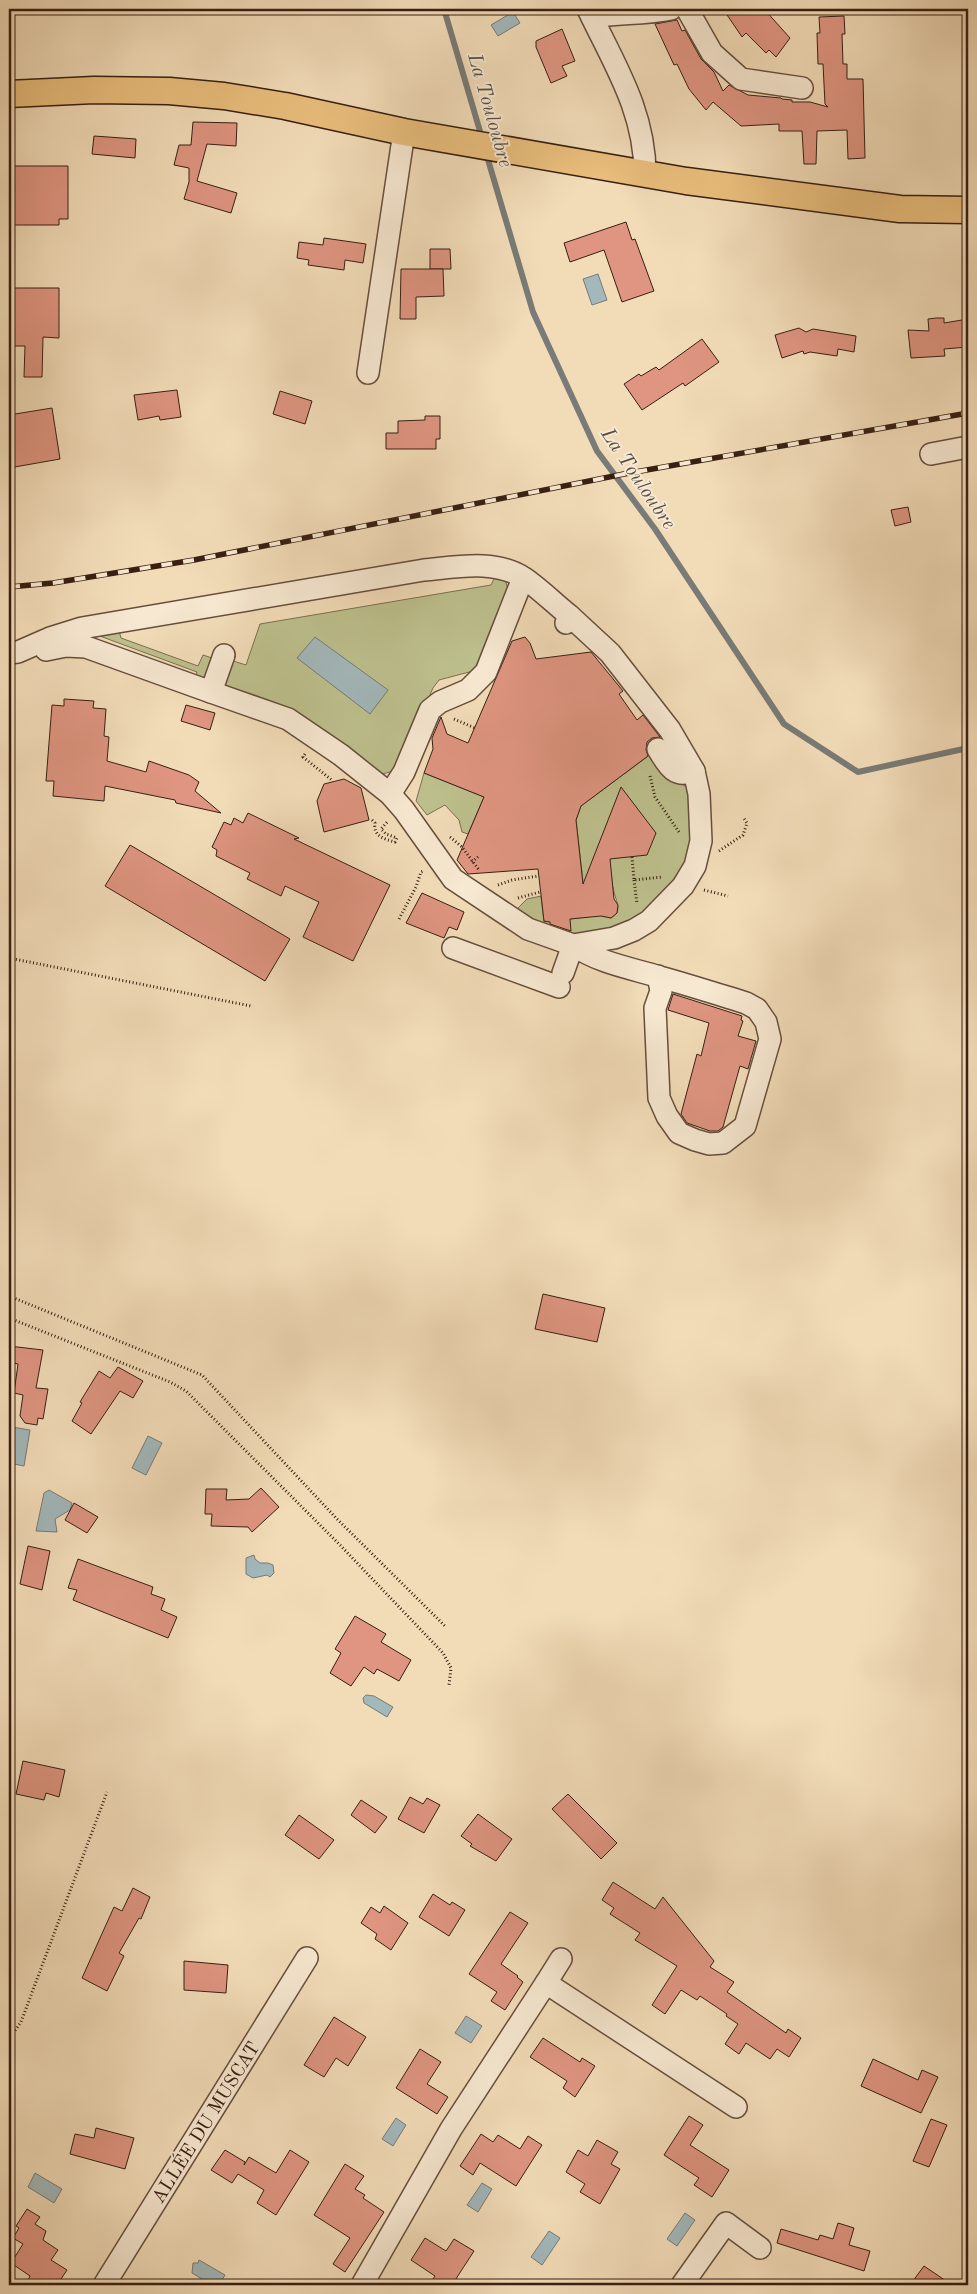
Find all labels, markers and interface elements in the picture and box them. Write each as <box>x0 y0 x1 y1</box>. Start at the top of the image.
water label: La Touloubre <box>463 50 515 170</box>
water label: La Touloubre <box>596 424 678 533</box>
street label: ALLÉE DU MUSCAT <box>146 2037 265 2207</box>

